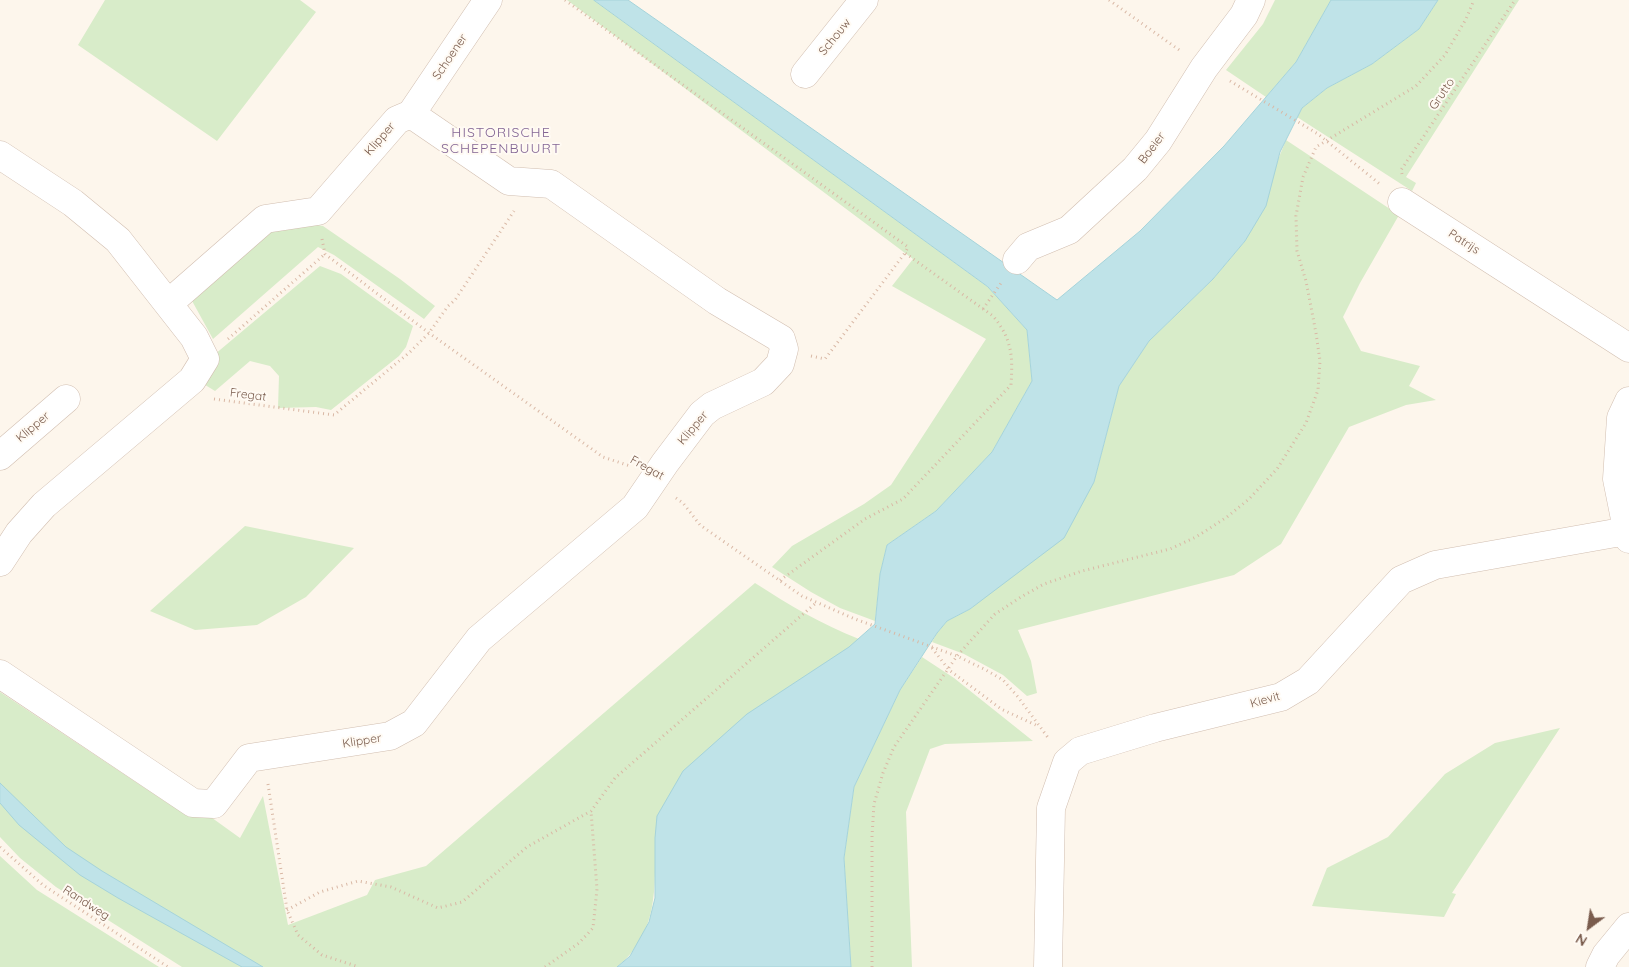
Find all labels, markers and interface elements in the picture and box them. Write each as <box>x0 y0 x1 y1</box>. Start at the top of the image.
street label: Schouw <box>816 16 854 58</box>
street label: Schoener <box>429 31 471 83</box>
street label: Grutto <box>1426 75 1458 113</box>
street label: Klipper <box>362 119 398 159</box>
district label: HISTORISCHE SCHEPENBUURT <box>439 125 563 158</box>
street label: Boeier <box>1135 129 1169 167</box>
street label: Patrijs <box>1446 227 1482 257</box>
street label: Fregat <box>229 386 267 404</box>
street label: Klipper <box>675 408 711 448</box>
street label: Klipper <box>13 409 53 445</box>
street label: Fregat <box>628 453 666 483</box>
street label: Kievit <box>1248 689 1282 711</box>
street label: Klipper <box>341 731 383 751</box>
street label: Randweg <box>60 883 112 923</box>
north arrow <box>1564 902 1614 952</box>
text: N <box>1572 929 1590 950</box>

